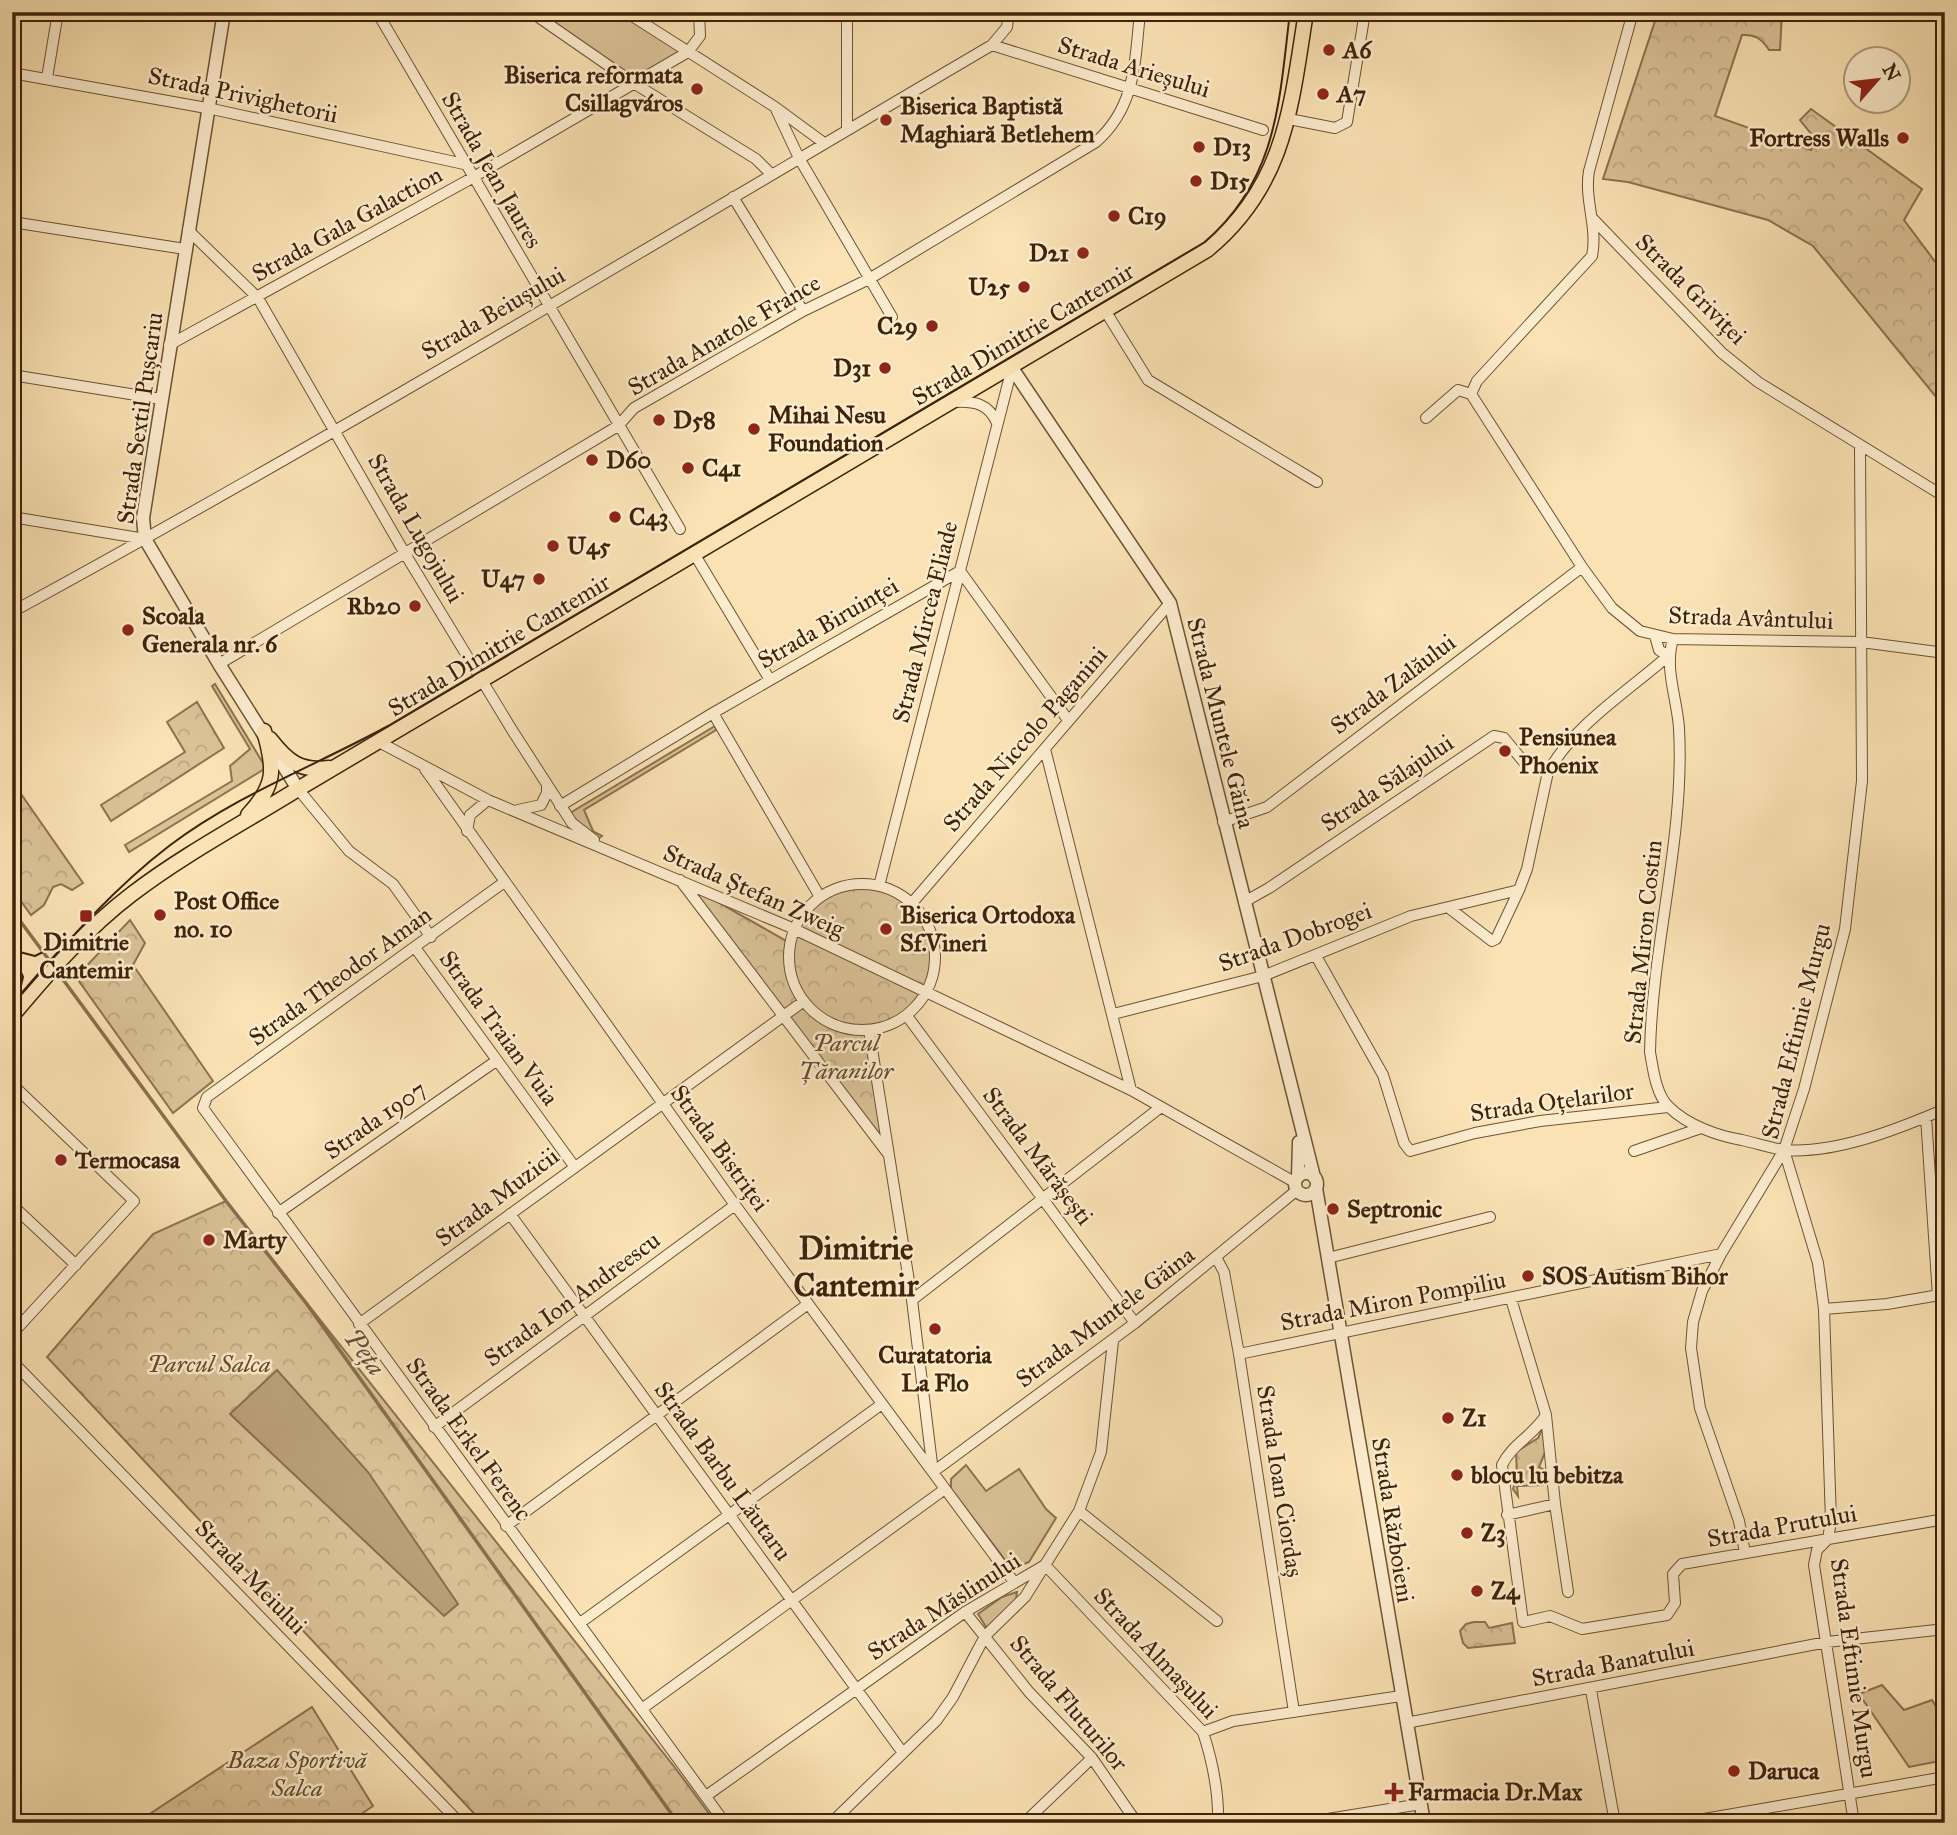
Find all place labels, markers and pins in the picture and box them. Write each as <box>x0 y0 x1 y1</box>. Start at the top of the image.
place label: A6 <box>1341 35 1373 65</box>
marker: A6 <box>1321 42 1337 58</box>
place label: Biserica reformata Csillagváros <box>504 60 684 118</box>
place label: A7 <box>1335 79 1366 109</box>
marker: Biserica reformata Csillagváros <box>689 81 705 97</box>
marker: A7 <box>1315 86 1331 102</box>
place label: Biserica Baptistă Maghiară Betlehem <box>900 91 1095 149</box>
marker: Biserica Baptistă Maghiară Betlehem <box>878 112 894 128</box>
place label: Fortress Walls <box>1749 123 1889 153</box>
marker: Fortress Walls <box>1895 130 1911 146</box>
place label: D13 <box>1213 132 1251 162</box>
marker: D13 <box>1191 139 1207 155</box>
place label: D15 <box>1210 166 1250 196</box>
marker: D15 <box>1188 173 1204 189</box>
place label: C19 <box>1128 201 1167 231</box>
marker: C19 <box>1106 208 1122 224</box>
place label: D21 <box>1029 238 1070 268</box>
marker: D21 <box>1075 245 1091 261</box>
place label: U25 <box>968 272 1011 302</box>
marker: U25 <box>1016 279 1032 295</box>
place label: C29 <box>877 311 918 341</box>
marker: C29 <box>924 318 940 334</box>
place label: D31 <box>833 353 872 383</box>
marker: D31 <box>877 360 893 376</box>
place label: Mihai Nesu Foundation <box>768 400 886 458</box>
place label: D58 <box>673 405 716 435</box>
marker: D58 <box>651 412 667 428</box>
marker: Mihai Nesu Foundation <box>746 421 762 437</box>
place label: D60 <box>606 445 651 475</box>
marker: D60 <box>584 452 600 468</box>
place label: C41 <box>702 453 742 483</box>
marker: C41 <box>680 460 696 476</box>
place label: C43 <box>629 502 668 532</box>
marker: C43 <box>607 509 623 525</box>
place label: U45 <box>567 531 611 561</box>
marker: U45 <box>545 538 561 554</box>
place label: U47 <box>481 564 525 594</box>
marker: U47 <box>531 571 547 587</box>
place label: Rb20 <box>347 591 401 621</box>
marker: Rb20 <box>407 598 423 614</box>
place label: Scoala Generala nr. 6 <box>142 601 279 659</box>
marker: Scoala Generala nr. 6 <box>120 622 136 638</box>
place label: Pensiunea Phoenix <box>1519 722 1617 780</box>
marker: Pensiunea Phoenix <box>1497 743 1513 759</box>
place label: Post Office no. 10 <box>174 886 279 944</box>
place label: Biserica Ortodoxa Sf.Vineri <box>900 900 1076 958</box>
marker: Post Office no. 10 <box>152 907 168 923</box>
marker: Dimitrie Cantemir <box>78 908 94 924</box>
marker: Biserica Ortodoxa Sf.Vineri <box>878 921 894 937</box>
place label: Dimitrie Cantemir <box>39 927 134 985</box>
place label: Termocasa <box>74 1145 181 1175</box>
marker: Termocasa <box>53 1152 69 1168</box>
place label: Septronic <box>1347 1194 1442 1224</box>
marker: Septronic <box>1325 1201 1341 1217</box>
place label: Marty <box>223 1225 288 1255</box>
marker: Marty <box>201 1232 217 1248</box>
place label: SOS Autism Bihor <box>1542 1261 1729 1291</box>
marker: SOS Autism Bihor <box>1520 1268 1536 1284</box>
marker: Curatatoria La Flo <box>927 1321 943 1337</box>
place label: Curatatoria La Flo <box>878 1340 993 1398</box>
place label: Z1 <box>1462 1403 1487 1433</box>
marker: Z1 <box>1440 1410 1456 1426</box>
place label: blocu lu bebitza <box>1470 1460 1624 1490</box>
marker: blocu lu bebitza <box>1449 1467 1465 1483</box>
place label: Z3 <box>1481 1518 1506 1548</box>
marker: Z3 <box>1459 1525 1475 1541</box>
place label: Z4 <box>1491 1576 1521 1606</box>
marker: Z4 <box>1469 1583 1485 1599</box>
place label: Daruca <box>1748 1756 1820 1786</box>
marker: Daruca <box>1726 1763 1742 1779</box>
place label: Farmacia Dr.Max <box>1408 1777 1583 1807</box>
marker: Farmacia Dr.Max <box>1386 1784 1402 1800</box>

